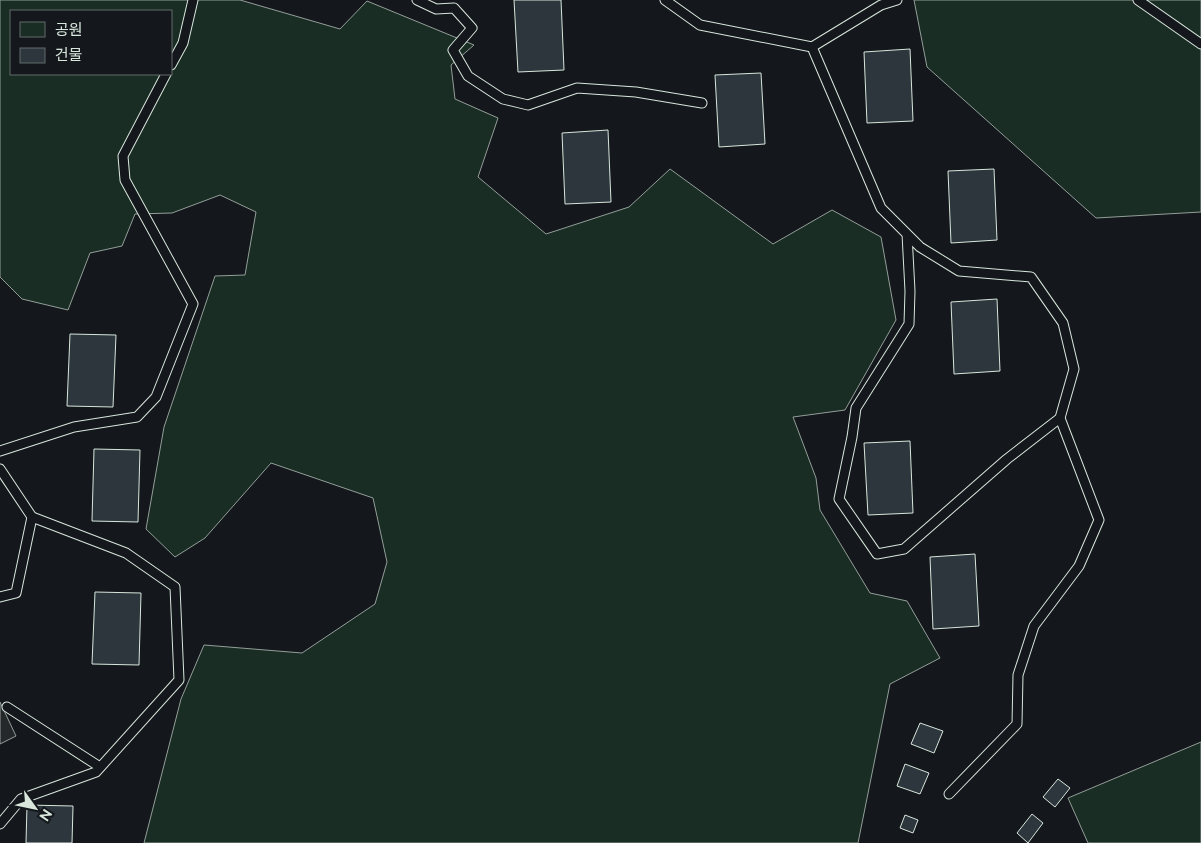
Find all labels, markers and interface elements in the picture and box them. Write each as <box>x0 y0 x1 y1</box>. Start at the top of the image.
legend <box>10 10 172 75</box>
text: 공원 <box>55 21 83 39</box>
text: 건물 <box>55 46 83 64</box>
north arrow <box>10 783 60 833</box>
text: N <box>36 806 56 824</box>

